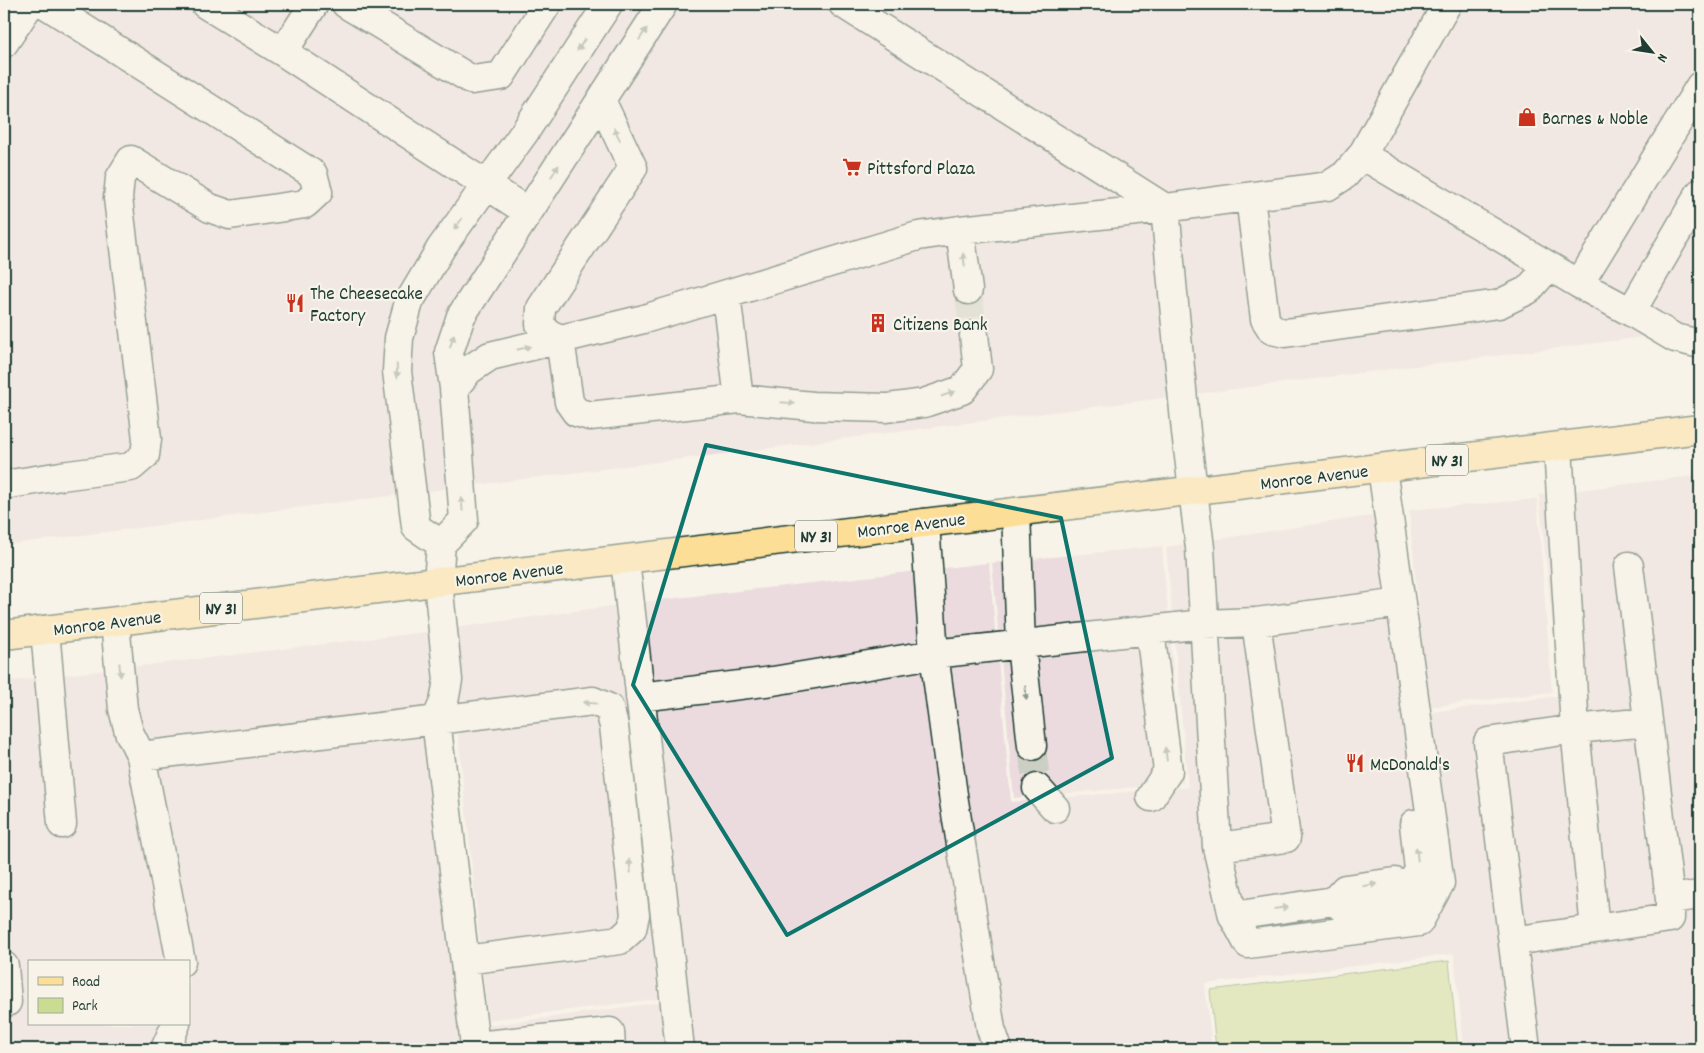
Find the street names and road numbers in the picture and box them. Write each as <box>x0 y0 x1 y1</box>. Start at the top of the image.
road number: NY 31 <box>1426 444 1468 476</box>
street label: Monroe Avenue <box>1259 459 1370 499</box>
street label: Monroe Avenue <box>856 507 967 547</box>
road number: NY 31 <box>795 520 837 552</box>
street label: Monroe Avenue <box>454 556 565 596</box>
road number: NY 31 <box>200 592 242 624</box>
street label: Monroe Avenue <box>52 605 163 645</box>

